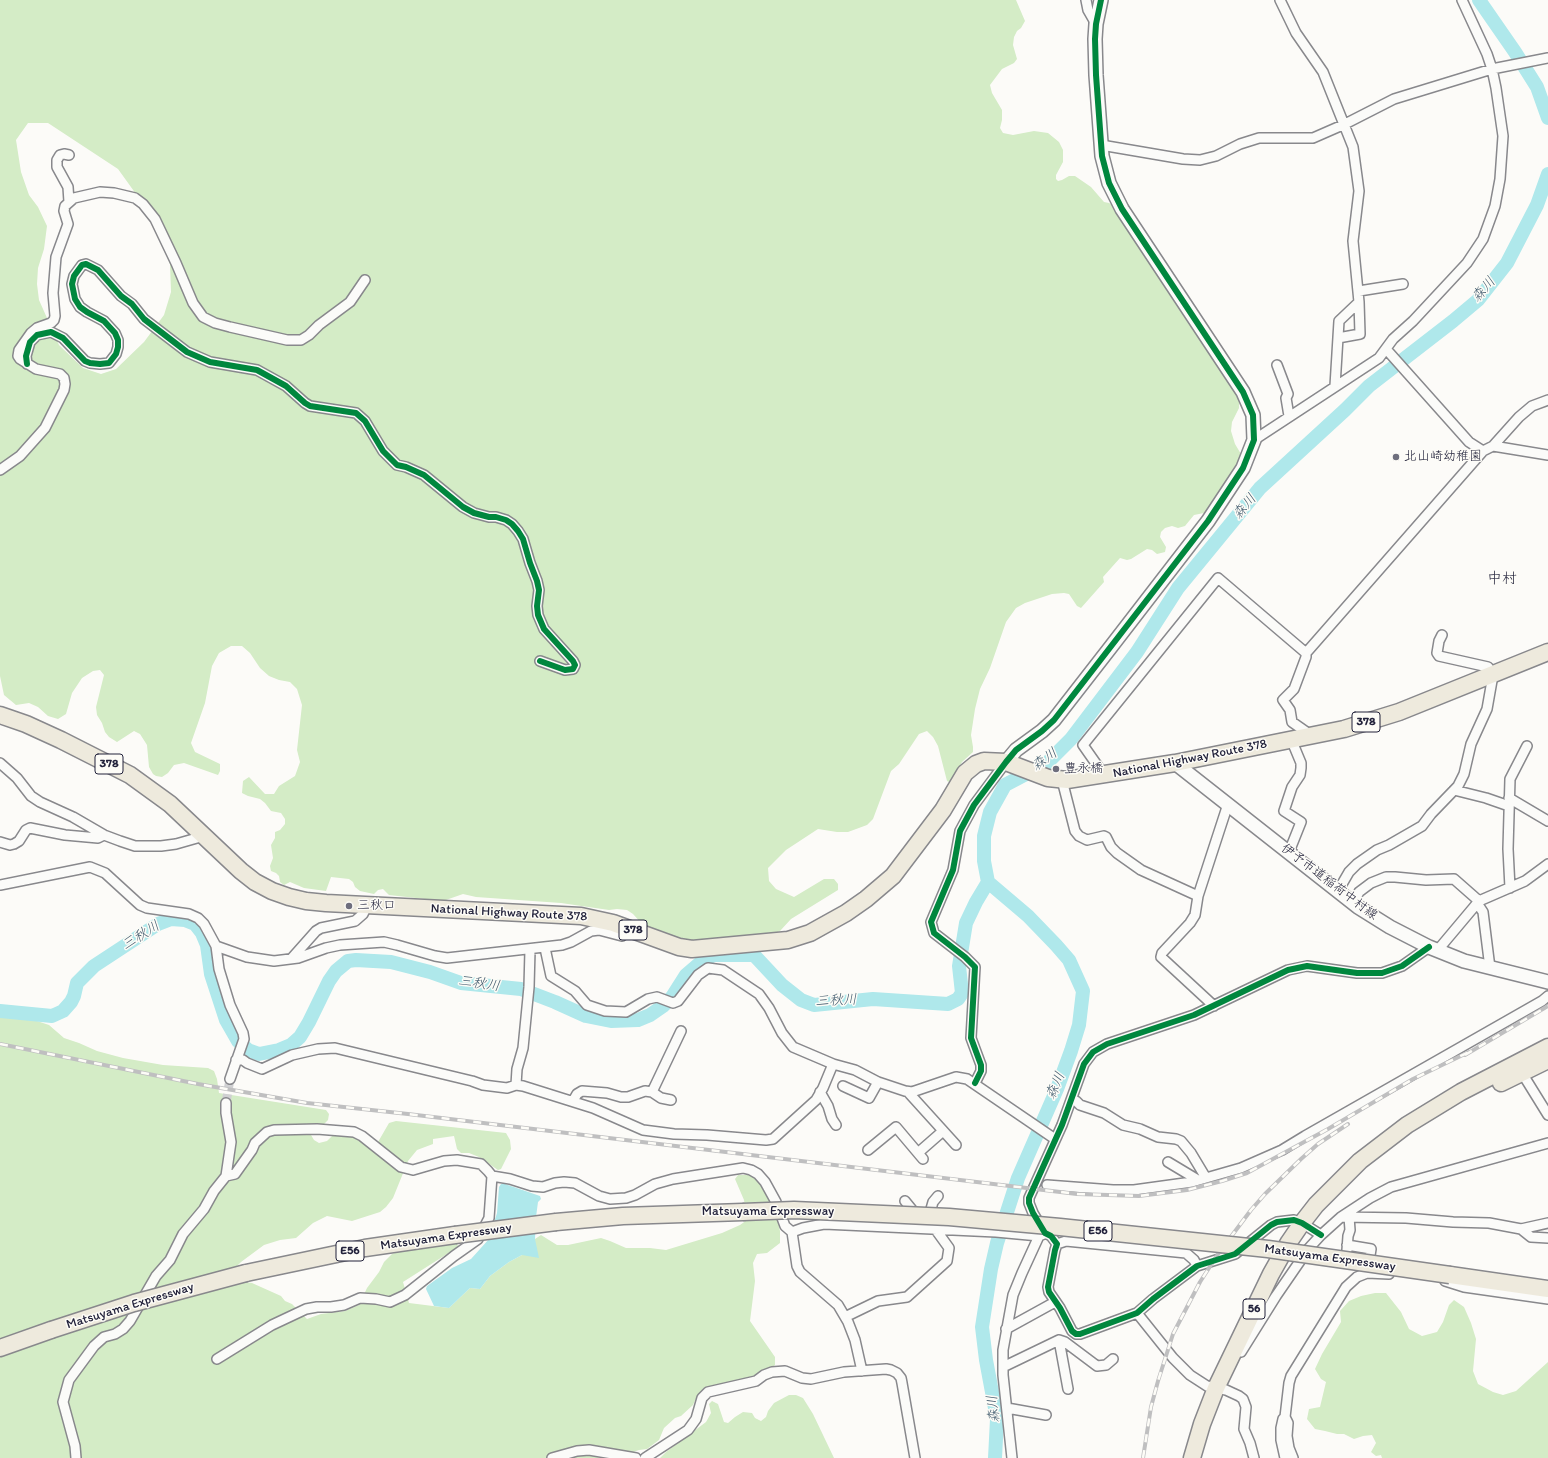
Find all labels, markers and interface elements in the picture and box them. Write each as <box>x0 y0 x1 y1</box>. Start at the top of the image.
water label: 森川 <box>1468 274 1500 306</box>
place label: 北山崎幼稚園 <box>1404 449 1482 465</box>
marker: 北山崎幼稚園 <box>1391 452 1401 462</box>
water label: 森川 <box>1230 491 1260 523</box>
district label: 中村 <box>1487 570 1517 588</box>
road number: 378 <box>1352 712 1380 732</box>
street label: National Highway Route 378 <box>1112 736 1268 782</box>
water label: 森川 <box>1029 745 1061 775</box>
road number: 378 <box>95 754 123 774</box>
place label: 豊永橋 <box>1064 761 1103 777</box>
marker: 豊永橋 <box>1051 764 1061 774</box>
street label: 伊予市道稲荷中村線 <box>1278 841 1380 923</box>
place label: 三秋口 <box>357 898 396 914</box>
marker: 三秋口 <box>344 901 354 911</box>
street label: National Highway Route 378 <box>430 901 588 925</box>
water label: 三秋川 <box>119 918 163 954</box>
road number: 378 <box>619 920 647 940</box>
water label: 三秋川 <box>457 973 501 995</box>
water label: 三秋川 <box>815 992 857 1010</box>
water label: 森川 <box>1043 1070 1069 1102</box>
street label: Matsuyama Expressway <box>702 1204 834 1220</box>
street label: Matsuyama Expressway <box>379 1220 513 1254</box>
road number: E56 <box>1084 1221 1112 1241</box>
road number: E56 <box>336 1241 364 1261</box>
street label: Matsuyama Expressway <box>1263 1241 1397 1275</box>
street label: Matsuyama Expressway <box>64 1279 196 1333</box>
road number: 56 <box>1243 1299 1265 1319</box>
water label: 森川 <box>984 1394 1004 1424</box>

